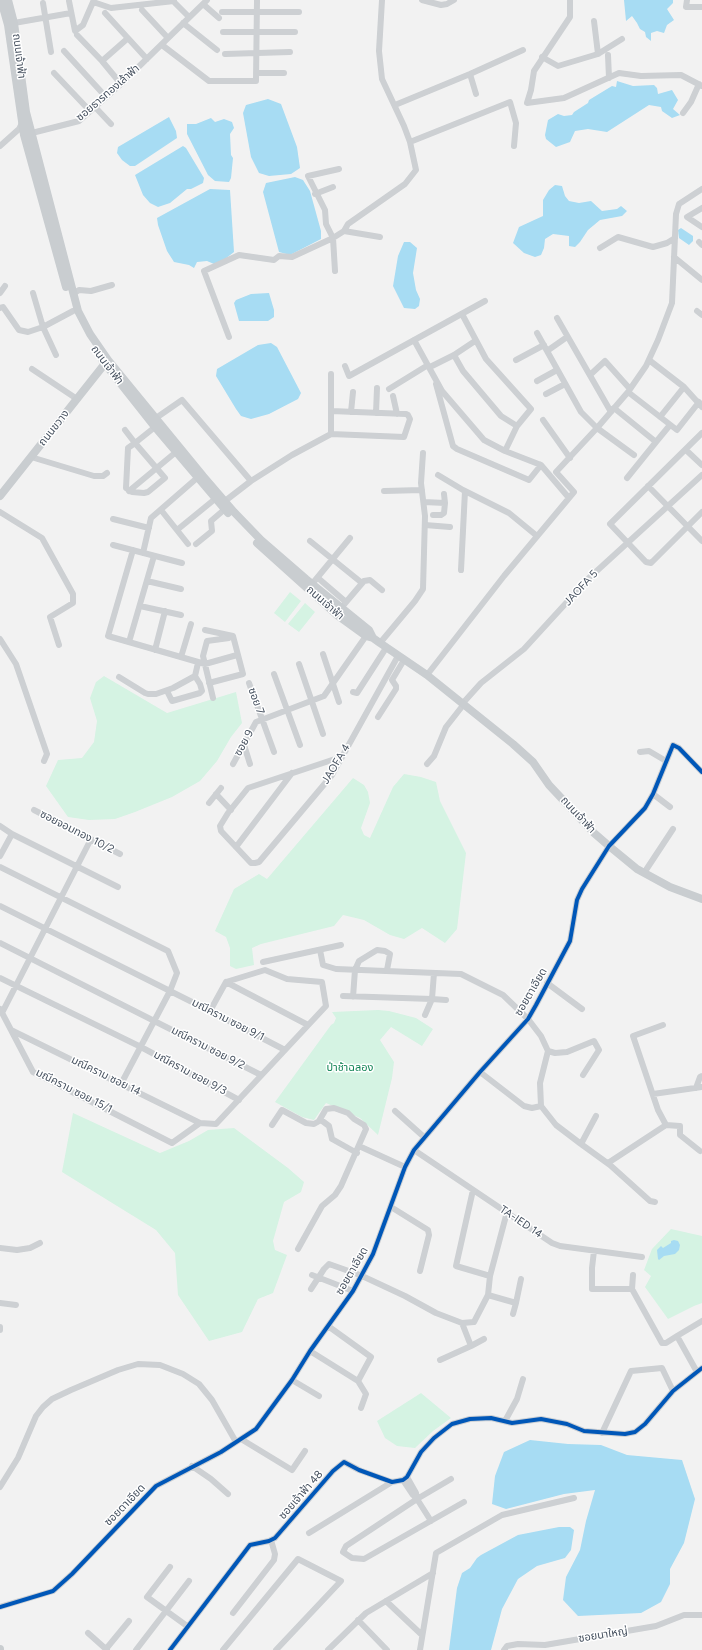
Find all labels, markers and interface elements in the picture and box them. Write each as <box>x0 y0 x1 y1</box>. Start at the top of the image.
street label: ถนนเจ้าฟ้า <box>10 33 28 79</box>
street label: ซอยธารทองเล้าฟ้า <box>74 62 142 124</box>
street label: ถนนเจ้าฟ้า <box>88 343 126 387</box>
street label: ถนนขวาง <box>36 407 72 449</box>
street label: JAOFA 5 <box>561 567 601 609</box>
street label: ถนนเจ้าฟ้า <box>304 583 346 623</box>
street label: ซอย 7 <box>245 686 267 716</box>
street label: ซอย 9 <box>231 728 257 758</box>
street label: JAOFA 4 <box>319 742 353 786</box>
street label: ถนนเจ้าฟ้า <box>558 794 598 836</box>
street label: ซอยจอมทอง 10/2 <box>38 808 116 856</box>
street label: ซอยตาเอียด <box>512 966 550 1018</box>
street label: มณีคราม ซอย 9/1 <box>190 996 266 1044</box>
street label: มณีคราม ซอย 9/2 <box>169 1024 247 1072</box>
street label: มณีคราม ซอย 9/3 <box>151 1048 229 1098</box>
street label: มณีคราม ซอย 14 <box>69 1053 143 1099</box>
park label: ป่าช้าฉลอง <box>327 1061 373 1075</box>
street label: มณีคราม ซอย 15/1 <box>33 1066 115 1116</box>
street label: TA-IED 14 <box>497 1203 545 1241</box>
street label: ซอยตาเอียด <box>333 1245 371 1297</box>
street label: ซอยเจ้าฟ้า 48 <box>276 1468 326 1522</box>
street label: ซอยตาเอียด <box>102 1481 148 1529</box>
street label: ซอยนาใหญ่ <box>577 1625 629 1645</box>

